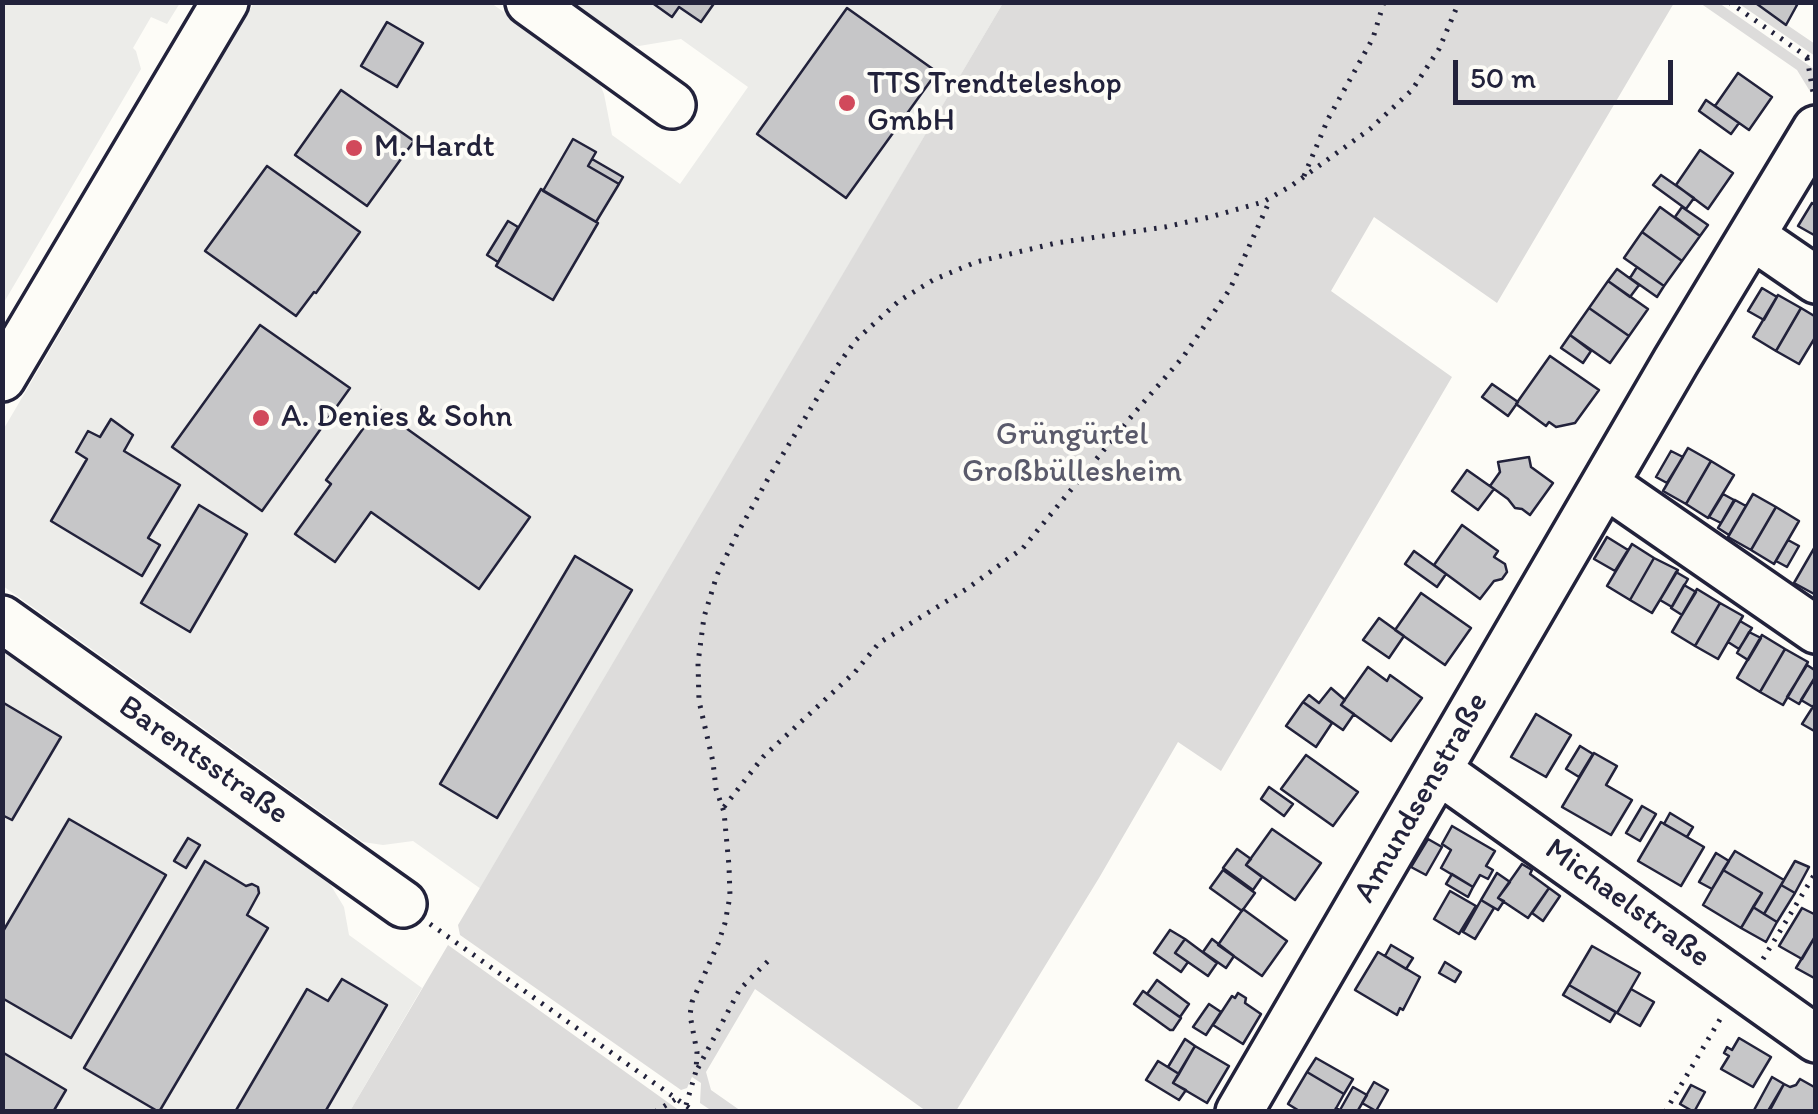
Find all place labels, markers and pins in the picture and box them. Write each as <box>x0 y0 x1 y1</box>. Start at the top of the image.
place label: TTS Trendteleshop GmbH <box>867 66 1122 141</box>
marker: TTS Trendteleshop GmbH <box>836 92 858 114</box>
place label: M. Hardt <box>374 129 495 167</box>
marker: M. Hardt <box>343 137 365 159</box>
place label: A. Denies & Sohn <box>281 399 513 437</box>
marker: A. Denies & Sohn <box>250 407 272 429</box>

